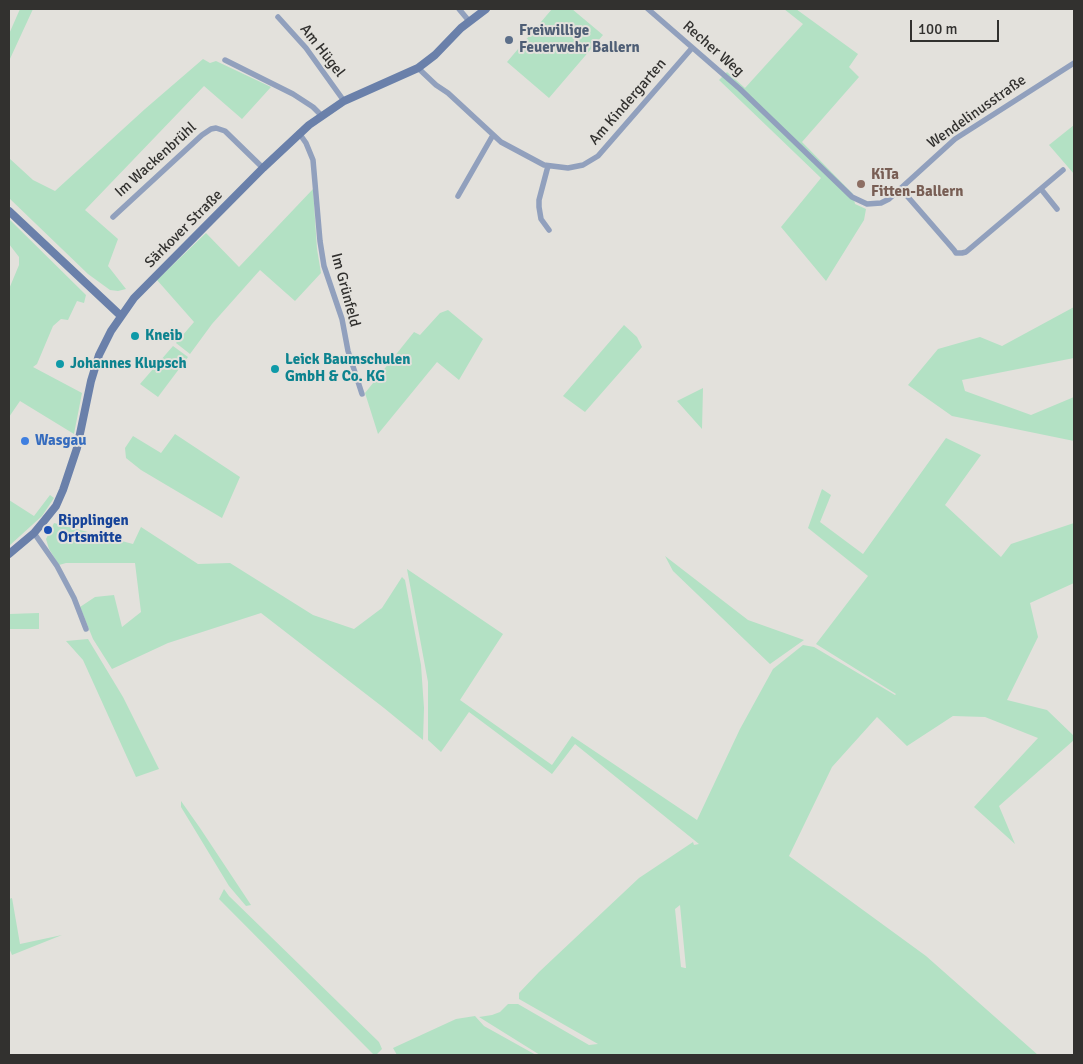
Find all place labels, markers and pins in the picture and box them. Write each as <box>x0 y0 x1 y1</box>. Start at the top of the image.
place label: Freiwillige Feuerwehr Ballern <box>519 22 640 57</box>
marker: Freiwillige Feuerwehr Ballern <box>503 34 515 46</box>
place label: KiTa Fitten-Ballern <box>871 166 963 201</box>
marker: KiTa Fitten-Ballern <box>855 178 867 190</box>
place label: Kneib <box>145 327 182 345</box>
marker: Kneib <box>129 330 141 342</box>
place label: Leick Baumschulen GmbH & Co. KG <box>285 351 410 386</box>
place label: Johannes Klupsch <box>70 355 187 373</box>
marker: Johannes Klupsch <box>54 358 66 370</box>
marker: Leick Baumschulen GmbH & Co. KG <box>269 363 281 375</box>
place label: Wasgau <box>35 432 86 450</box>
marker: Wasgau <box>19 435 31 447</box>
place label: Ripplingen Ortsmitte <box>58 512 129 547</box>
marker: Ripplingen Ortsmitte <box>42 524 54 536</box>

